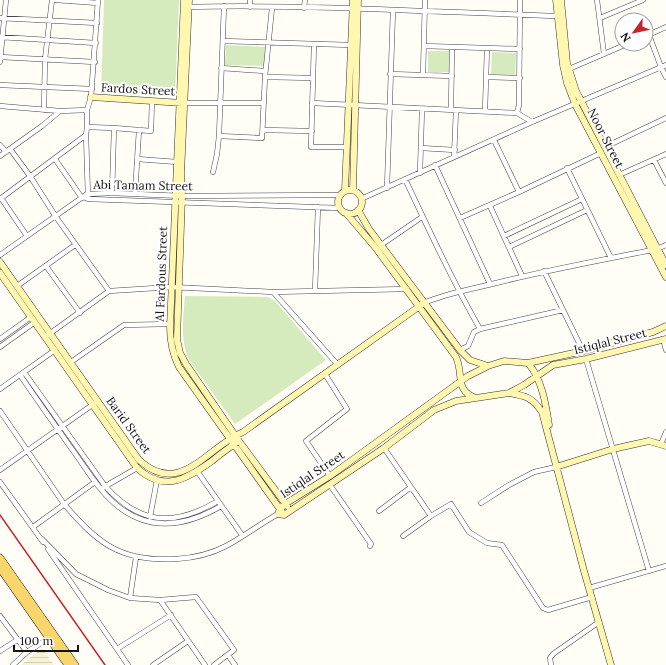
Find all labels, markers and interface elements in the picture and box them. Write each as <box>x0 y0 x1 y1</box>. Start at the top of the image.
north arrow <box>614 12 654 52</box>
text: N <box>617 30 634 45</box>
street label: Fardos Street <box>100 80 176 98</box>
street label: Noor Street <box>584 105 628 171</box>
street label: Abi Tamam Street <box>92 177 193 193</box>
street label: Al Fardous Street <box>152 226 170 323</box>
street label: Istiqlal Street <box>572 325 648 357</box>
street label: Barid Street <box>103 394 155 457</box>
street label: Istiqlal Street <box>277 447 347 501</box>
scale bar <box>14 627 78 653</box>
text: 100 m <box>20 633 53 648</box>

